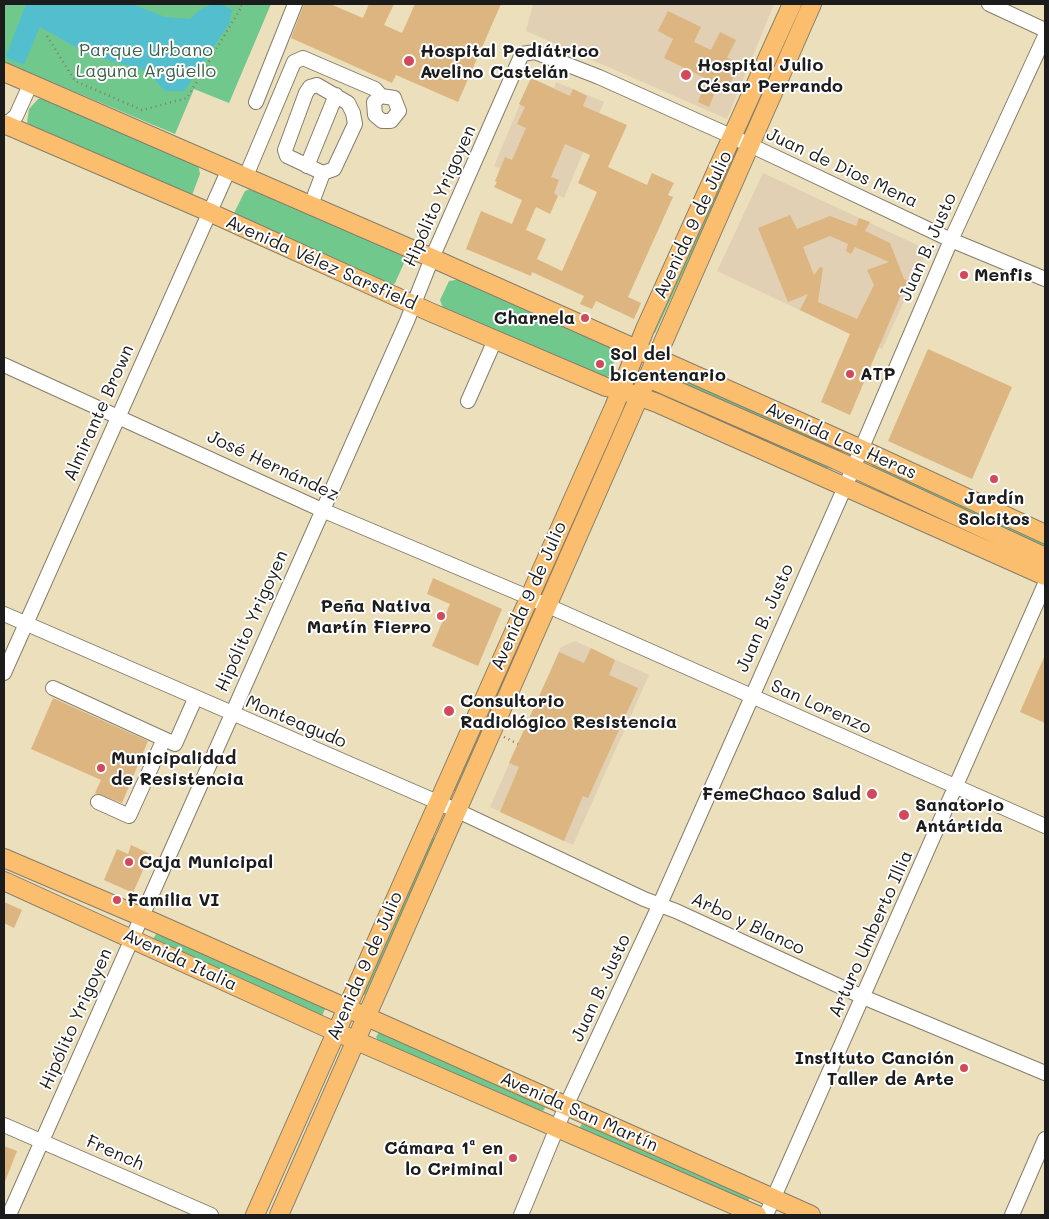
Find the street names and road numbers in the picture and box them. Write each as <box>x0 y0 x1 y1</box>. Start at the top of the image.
street label: Hipólito Yrigoyen <box>399 122 481 270</box>
street label: Juan de Dios Mena <box>763 123 921 213</box>
street label: Avenida 9 de Julio <box>649 148 737 302</box>
street label: Juan B. Justo <box>895 190 961 304</box>
street label: Avenida Vélez Sarsfield <box>222 211 420 315</box>
street label: Almirante Brown <box>59 342 139 484</box>
street label: Avenida Las Heras <box>762 398 920 484</box>
street label: José Hernández <box>204 426 342 506</box>
street label: Avenida 9 de Julio <box>487 518 571 674</box>
street label: Hipólito Yrigoyen <box>211 547 293 695</box>
street label: Juan B. Justo <box>732 561 798 675</box>
street label: San Lorenzo <box>767 675 875 739</box>
street label: Monteagudo <box>242 691 350 753</box>
street label: Arturo Umberto Illia <box>824 847 918 1021</box>
street label: Avenida 9 de Julio <box>323 888 407 1044</box>
street label: Arbo y Blanco <box>688 888 808 960</box>
street label: Avenida Italia <box>119 924 241 996</box>
street label: Juan B. Justo <box>567 931 635 1045</box>
street label: Hipólito Yrigoyen <box>35 945 117 1093</box>
street label: Avenida San Martín <box>497 1067 661 1157</box>
street label: French <box>83 1131 147 1175</box>

